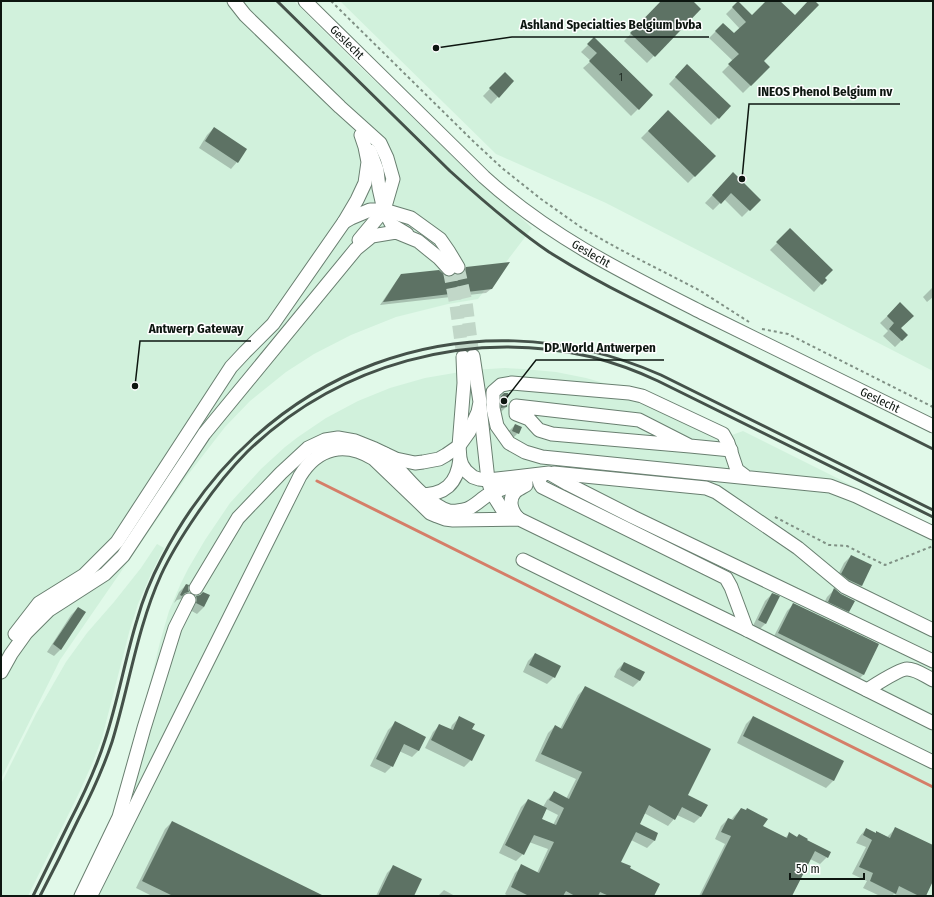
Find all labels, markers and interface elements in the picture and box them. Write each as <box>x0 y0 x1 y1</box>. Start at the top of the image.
callout: Ashland Specialties Belgium bvba <box>512 12 709 37</box>
text: Ashland Specialties Belgium bvba <box>519 17 702 32</box>
street label: Geslecht <box>327 23 367 62</box>
house number: 1 <box>619 72 623 84</box>
callout: INEOS Phenol Belgium nv <box>749 79 900 104</box>
text: INEOS Phenol Belgium nv <box>758 84 893 99</box>
street label: Geslecht <box>569 237 613 270</box>
callout: Antwerp Gateway <box>140 316 251 341</box>
text: Antwerp Gateway <box>148 321 244 336</box>
callout: DP World Antwerpen <box>536 335 664 360</box>
text: DP World Antwerpen <box>544 340 656 355</box>
street label: Geslecht <box>858 385 902 416</box>
scale bar <box>790 855 864 881</box>
text: 50 m <box>796 862 820 876</box>

